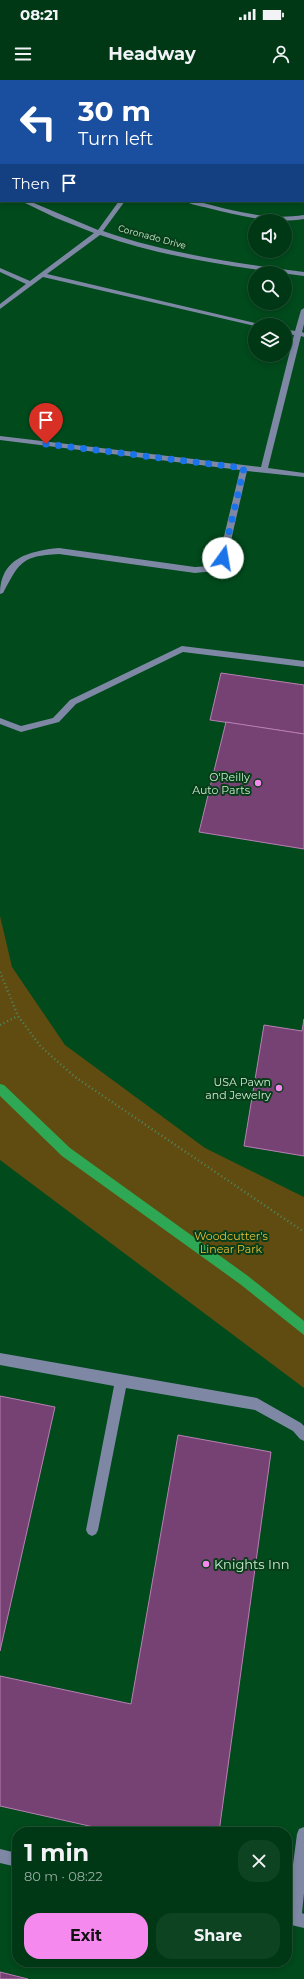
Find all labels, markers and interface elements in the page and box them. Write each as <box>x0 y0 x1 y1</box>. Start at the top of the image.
text: 08:21 <box>20 5 59 24</box>
icon: menu <box>12 43 34 65</box>
text: Headway <box>108 43 196 65</box>
icon: person <box>270 43 292 65</box>
text: 30 m <box>78 94 151 128</box>
icon: left <box>12 96 64 148</box>
text: Turn left <box>78 128 153 150</box>
icon: arrive <box>58 172 80 194</box>
text: Then <box>12 174 50 193</box>
map controls <box>248 214 292 362</box>
button: sound <box>248 214 292 258</box>
street label: Coronado Drive <box>117 222 188 251</box>
button: search <box>248 266 292 310</box>
button: layers <box>248 318 292 362</box>
pin <box>29 403 63 444</box>
icon: arrive <box>35 409 57 431</box>
position arrow <box>202 537 244 579</box>
place label: O'Reilly Auto Parts <box>192 770 251 797</box>
marker: O'Reilly Auto Parts <box>253 778 263 788</box>
place label: USA Pawn and Jewelry <box>205 1075 271 1102</box>
marker: USA Pawn and Jewelry <box>274 1083 284 1093</box>
park label: Woodcutter's Linear Park <box>194 1229 268 1256</box>
place label: Knights Inn <box>214 1556 290 1572</box>
marker: Knights Inn <box>201 1559 211 1569</box>
text: 1 min <box>24 1838 89 1867</box>
button: close <box>238 1840 280 1882</box>
text: 80 m · 08:22 <box>24 1868 103 1884</box>
button: Exit <box>24 1913 148 1959</box>
button: Share <box>156 1913 280 1959</box>

